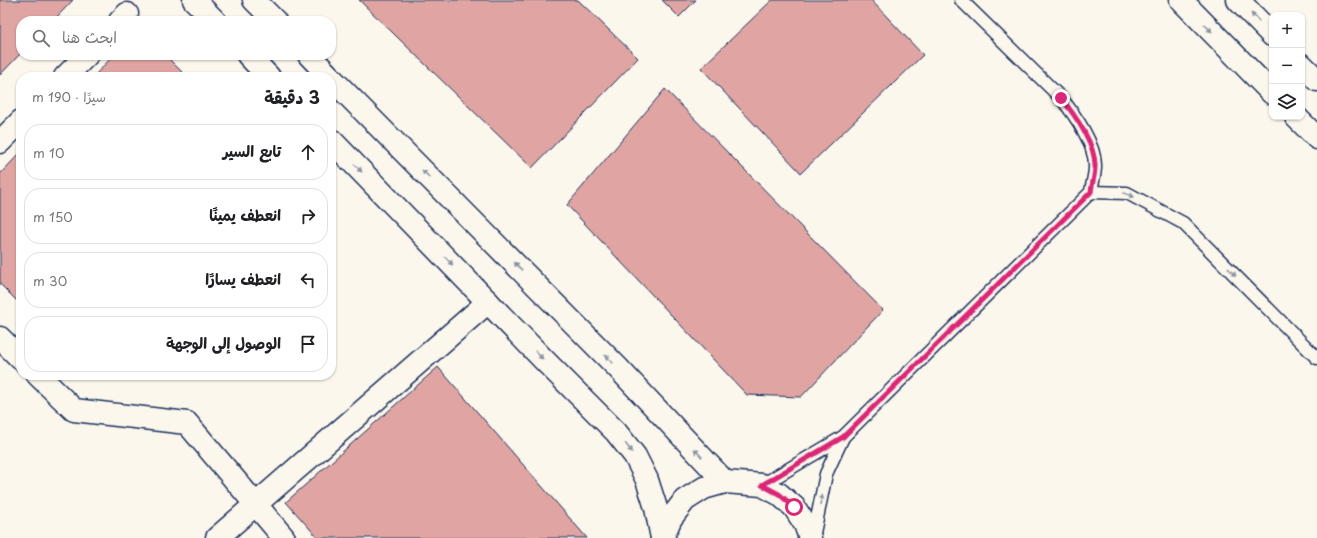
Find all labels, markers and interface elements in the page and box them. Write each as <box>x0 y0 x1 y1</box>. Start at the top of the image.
one-way arrow <box>1250 12 1260 22</box>
map controls <box>1269 12 1305 120</box>
button: + <box>1269 12 1305 48</box>
search box <box>16 16 336 60</box>
one-way arrow <box>1203 23 1213 33</box>
text: ابحث هنا <box>62 25 117 48</box>
icon: search <box>30 27 52 49</box>
button: − <box>1269 48 1305 84</box>
text: 3 دقيقة <box>264 84 320 110</box>
button: layers <box>1269 84 1305 120</box>
text: سيرًا · 190 m <box>32 87 106 106</box>
route end <box>1052 89 1070 107</box>
text: تابع السير <box>223 139 281 162</box>
icon: ahead <box>297 141 319 163</box>
text: 10 m <box>33 143 64 162</box>
one-way arrow <box>353 163 363 173</box>
one-way arrow <box>421 169 431 179</box>
one-way arrow <box>1124 193 1136 199</box>
text: انعطف يمينًا <box>209 203 281 226</box>
icon: right <box>297 205 319 227</box>
text: 150 m <box>33 207 73 226</box>
one-way arrow <box>444 256 453 266</box>
one-way arrow <box>513 261 523 271</box>
text: انعطف يسارًا <box>205 267 281 290</box>
one-way arrow <box>1227 267 1237 277</box>
icon: left <box>297 269 319 291</box>
text: 30 m <box>33 271 67 290</box>
text: الوصول إلى الوجهة <box>166 331 281 354</box>
icon: arrive <box>297 333 319 355</box>
one-way arrow <box>534 350 544 360</box>
one-way arrow <box>604 354 614 364</box>
one-way arrow <box>625 443 634 454</box>
one-way arrow <box>694 448 703 458</box>
one-way arrow <box>818 494 824 506</box>
route start <box>785 498 803 516</box>

